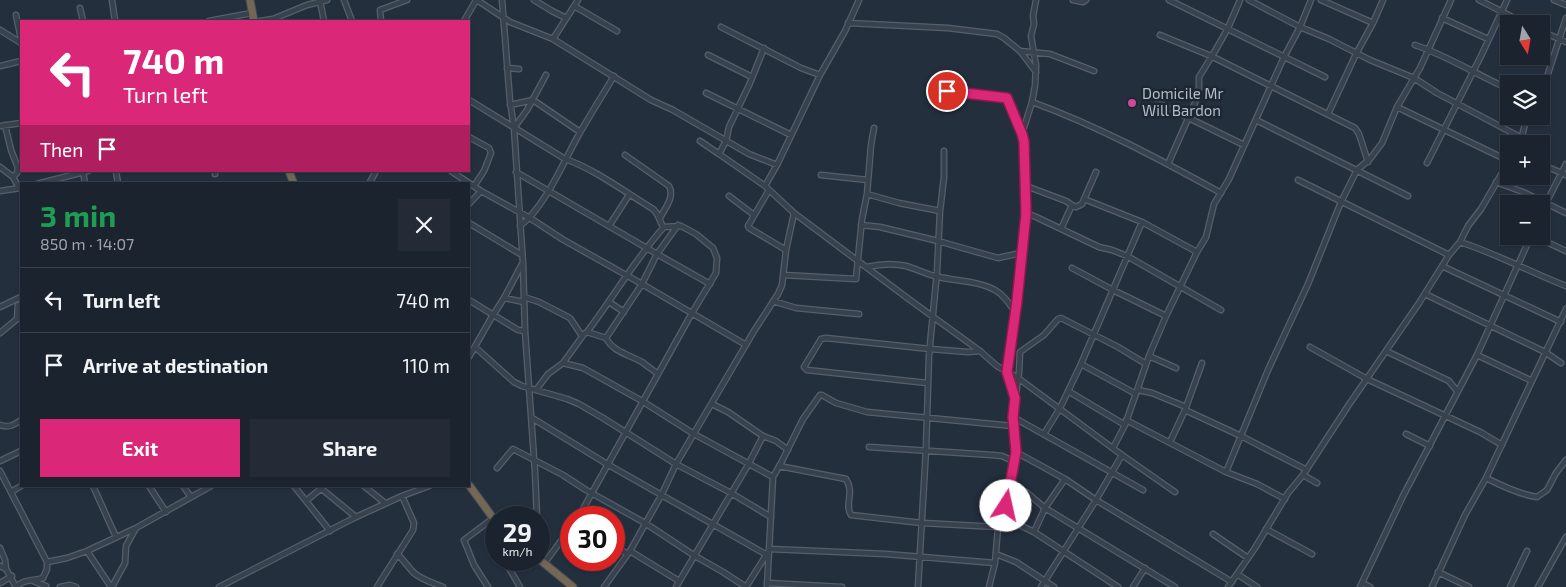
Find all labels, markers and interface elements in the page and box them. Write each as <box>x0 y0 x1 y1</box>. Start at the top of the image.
north arrow <box>1500 15 1550 65</box>
map controls <box>1500 15 1550 245</box>
text: 740 m <box>123 39 224 81</box>
icon: left <box>40 40 105 105</box>
pin <box>926 70 968 112</box>
button: layers <box>1500 75 1550 125</box>
icon: arrive <box>933 77 961 105</box>
text: Turn left <box>123 81 208 107</box>
place label: Domicile Mr Will Bardon <box>1142 84 1223 119</box>
marker: Domicile Mr Will Bardon <box>1126 97 1138 109</box>
icon: arrive <box>93 135 121 163</box>
button: + <box>1500 135 1550 185</box>
text: Then <box>40 138 83 161</box>
button: − <box>1500 195 1550 245</box>
text: 3 min <box>40 197 116 233</box>
button: close <box>398 199 450 251</box>
text: 850 m · 14:07 <box>40 234 134 253</box>
icon: left <box>40 286 68 314</box>
text: Turn left <box>83 289 160 312</box>
text: 740 m <box>396 289 450 312</box>
icon: arrive <box>40 351 68 379</box>
text: Arrive at destination <box>83 354 268 377</box>
text: 110 m <box>403 354 450 377</box>
button: Exit <box>40 419 240 477</box>
button: Share <box>250 419 450 477</box>
position arrow <box>979 479 1031 531</box>
speed limit sign: 30 <box>560 506 625 571</box>
text: 29 <box>503 517 532 547</box>
text: km/h <box>503 544 532 558</box>

